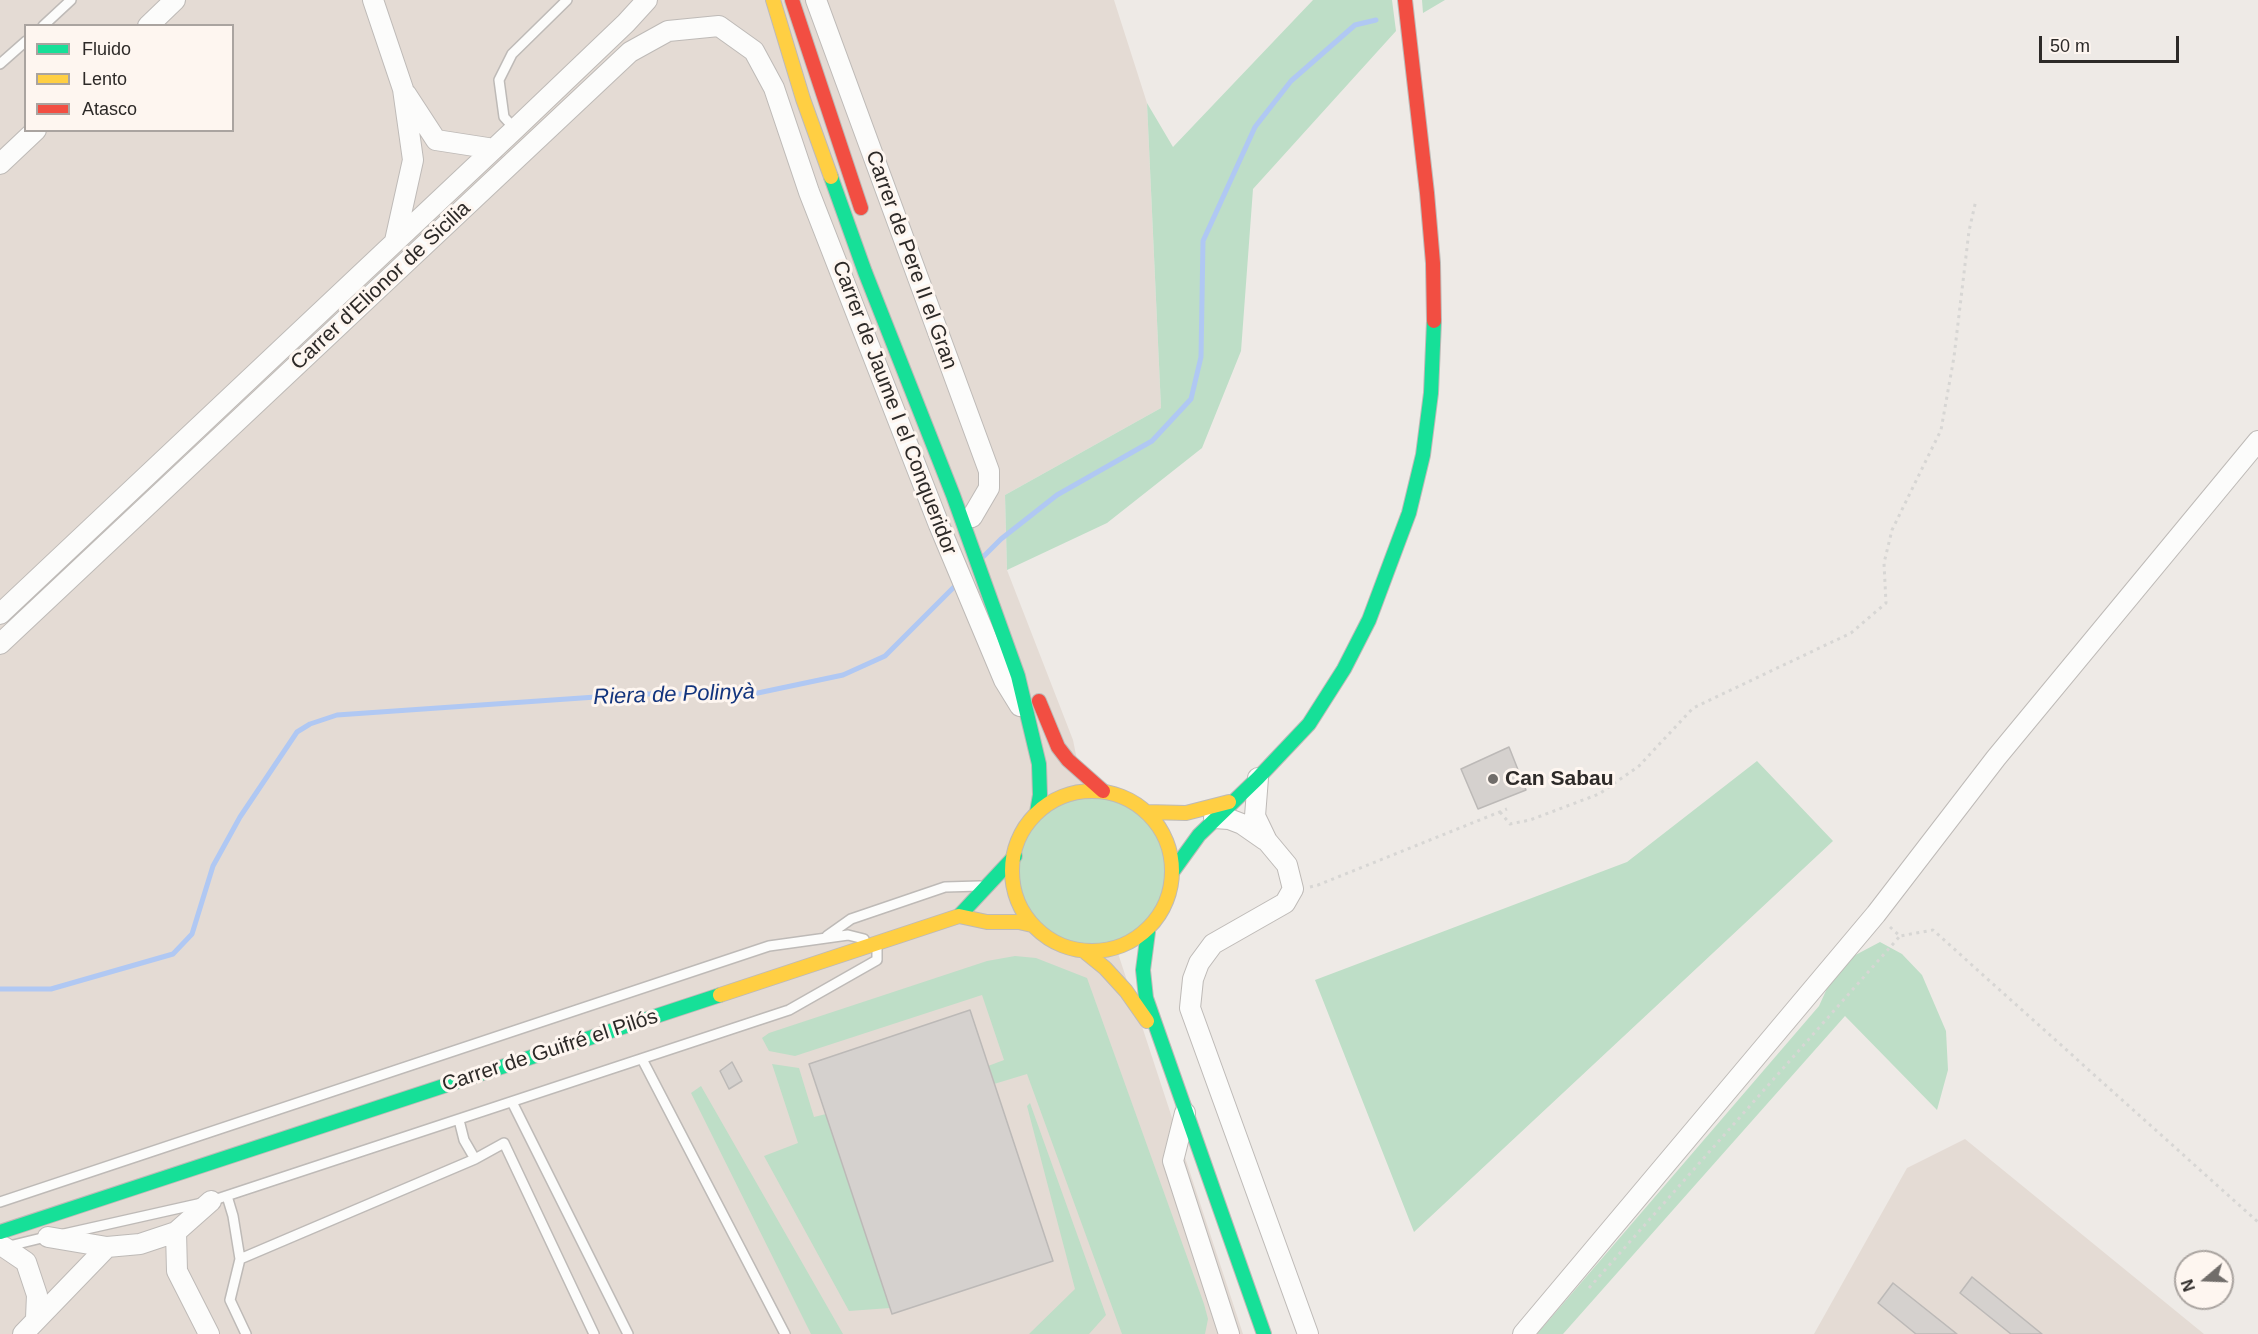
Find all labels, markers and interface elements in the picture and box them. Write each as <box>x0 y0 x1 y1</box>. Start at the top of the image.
legend <box>24 24 234 132</box>
scale bar <box>2042 24 2182 62</box>
text: 50 m <box>2050 36 2090 56</box>
text: Fluido <box>82 39 131 59</box>
text: Lento <box>82 69 127 89</box>
text: Atasco <box>82 99 137 119</box>
street label: Carrer de Pere II el Gran <box>860 147 962 373</box>
street label: Carrer d'Elionor de Sicilia <box>286 196 476 376</box>
street label: Carrer de Jaume I el Conqueridor <box>826 257 962 559</box>
water label: Riera de Polinyà <box>593 679 755 711</box>
place label: Can Sabau <box>1505 766 1614 792</box>
marker: Can Sabau <box>1486 772 1500 786</box>
street label: Carrer de Guifré el Pilós <box>439 1004 661 1098</box>
north arrow <box>2174 1250 2234 1310</box>
text: N <box>2178 1277 2198 1294</box>

